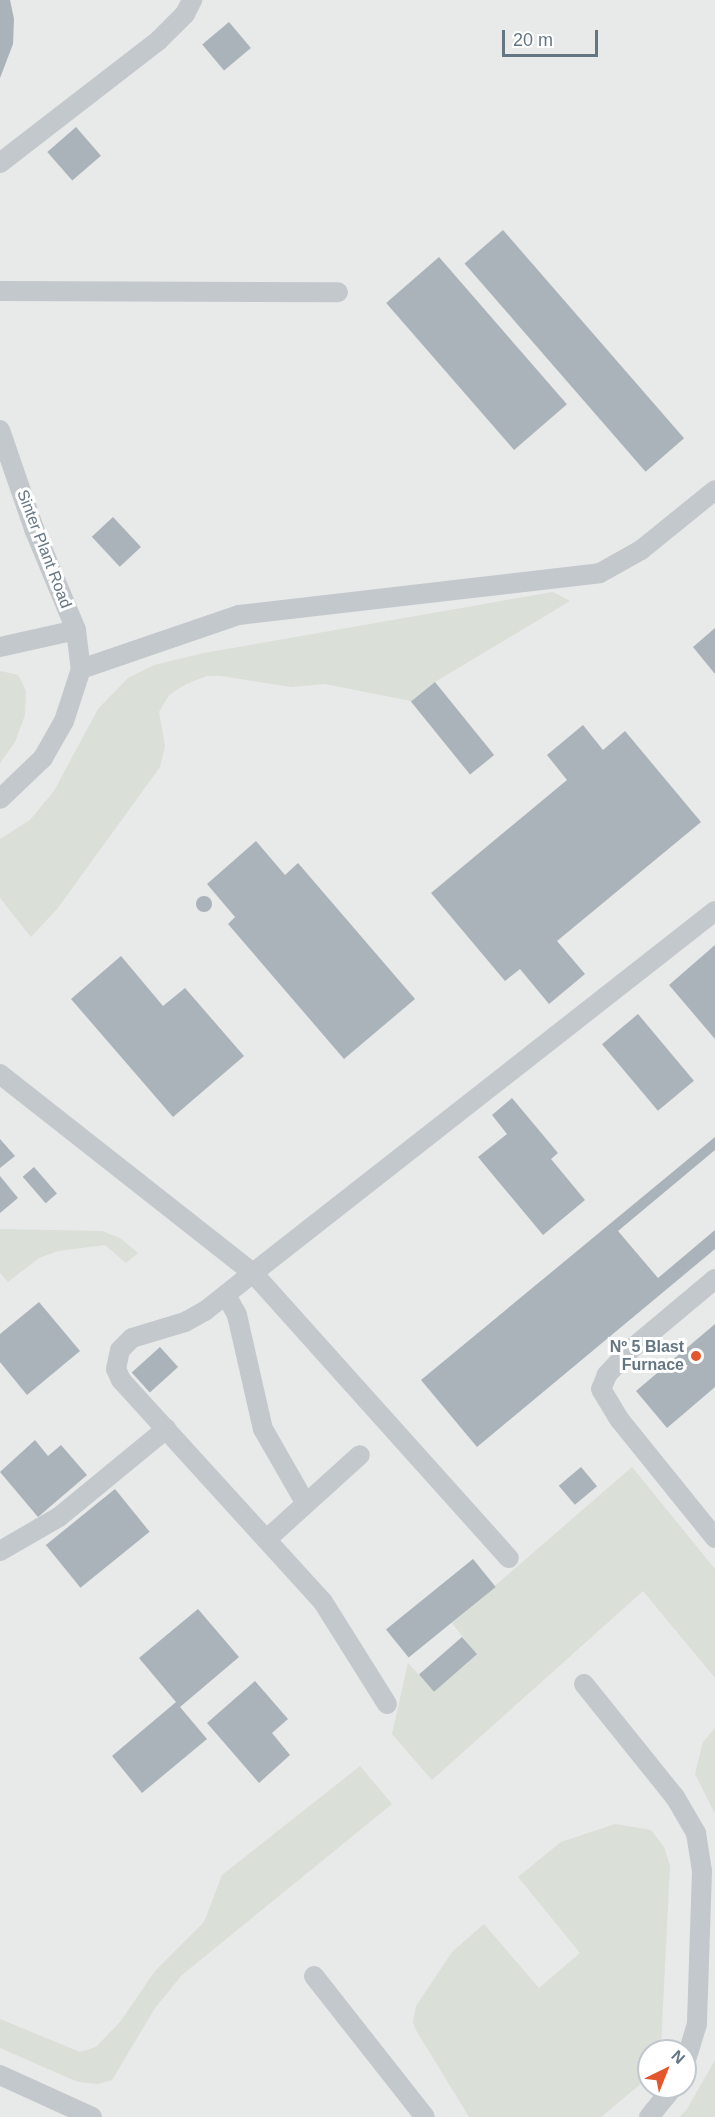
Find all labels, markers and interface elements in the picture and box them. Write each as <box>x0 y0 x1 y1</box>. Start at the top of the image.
scale bar <box>505 18 601 56</box>
text: 20 m <box>513 30 553 50</box>
street label: Sinter Plant Road <box>13 487 75 611</box>
place label: Nº 5 Blast Furnace <box>610 1337 684 1375</box>
marker: Nº 5 Blast Furnace <box>689 1349 703 1363</box>
north arrow <box>637 2039 697 2099</box>
text: N <box>668 2047 688 2067</box>

